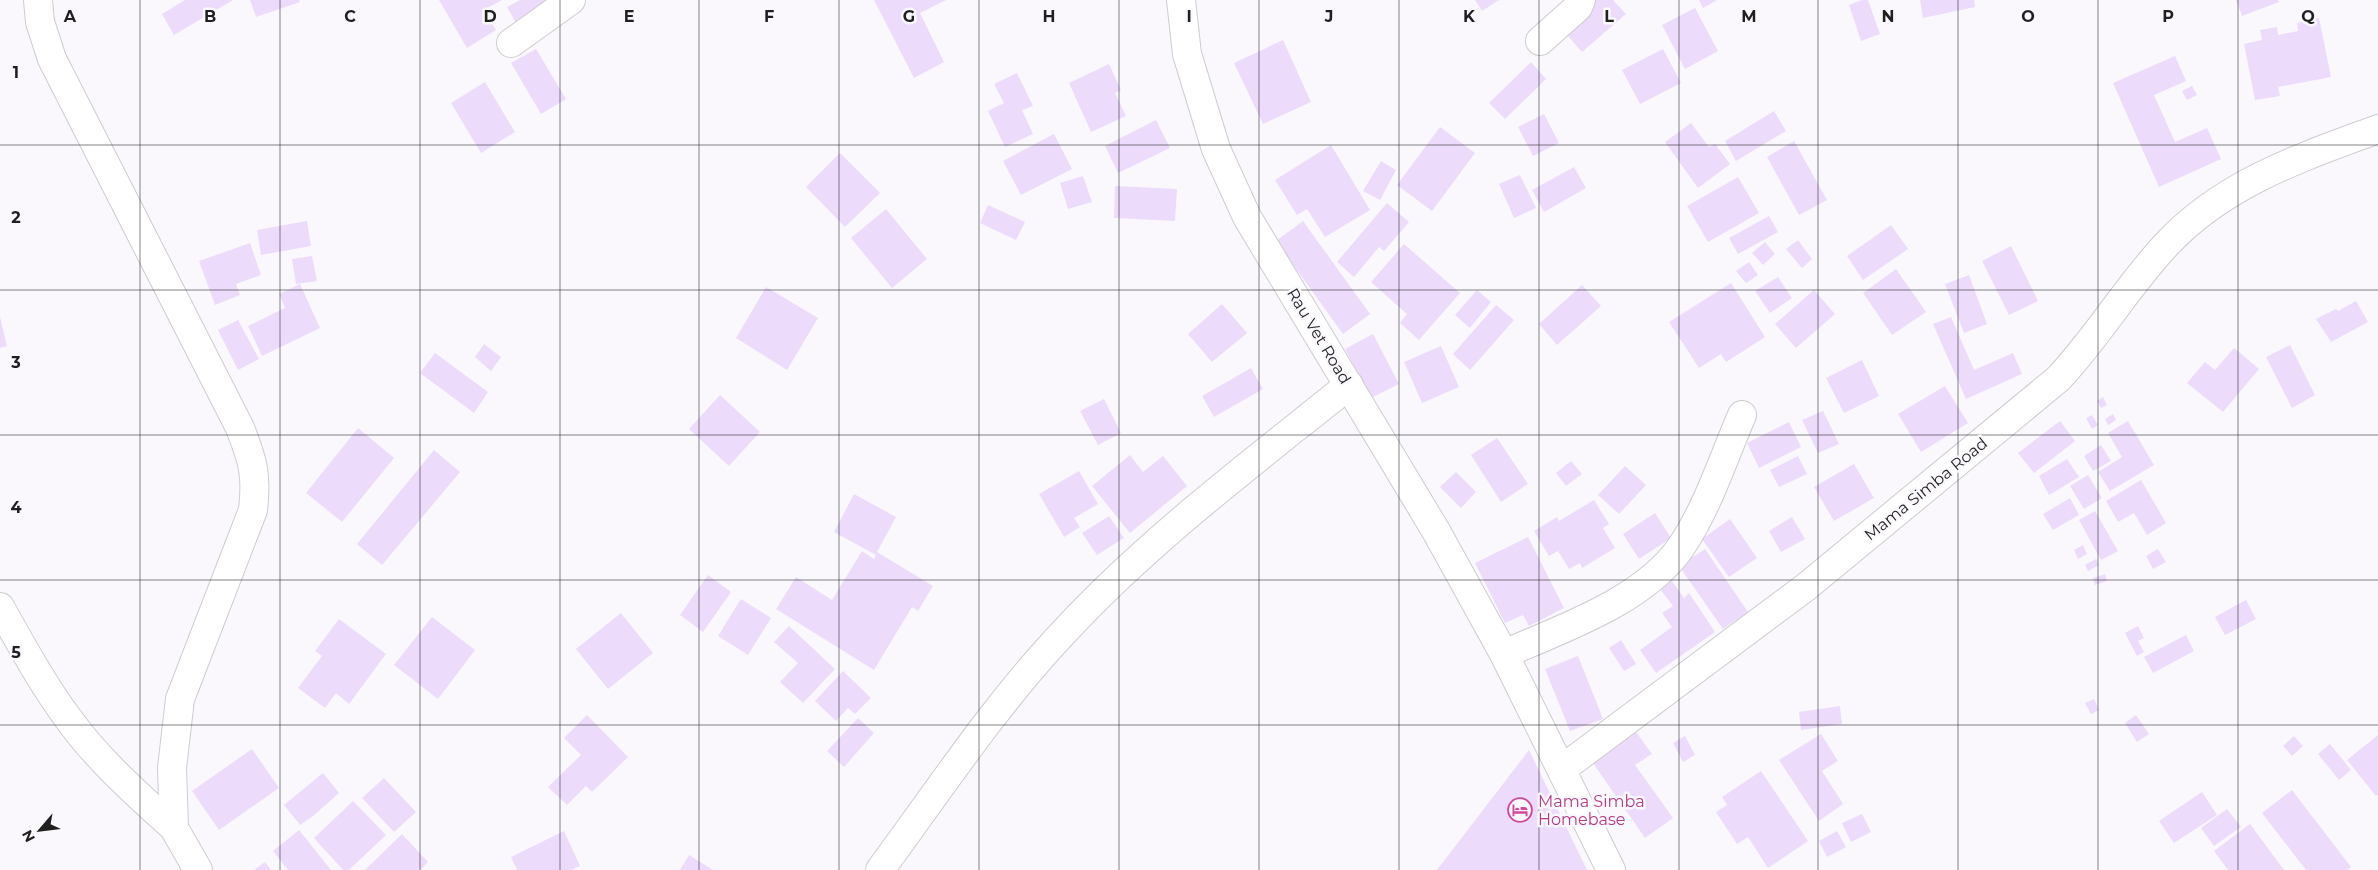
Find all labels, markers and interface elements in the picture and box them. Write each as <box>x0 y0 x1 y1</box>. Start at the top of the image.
text: A <box>63 7 77 26</box>
text: B <box>204 7 216 26</box>
text: C <box>344 7 356 26</box>
text: D <box>483 7 497 26</box>
text: E <box>624 7 634 26</box>
text: F <box>764 7 774 26</box>
text: G <box>903 7 915 26</box>
text: H <box>1043 7 1055 26</box>
text: I <box>1186 7 1192 26</box>
text: J <box>1324 7 1333 26</box>
text: K <box>1463 7 1476 26</box>
text: L <box>1604 7 1614 26</box>
text: M <box>1741 7 1757 26</box>
text: N <box>1882 7 1894 26</box>
text: O <box>2021 7 2035 26</box>
text: P <box>2162 7 2174 26</box>
text: Q <box>2301 7 2315 26</box>
text: 1 <box>13 63 19 82</box>
text: 2 <box>11 208 21 227</box>
street label: Rau Vet Road <box>1283 285 1355 387</box>
text: 3 <box>10 353 21 372</box>
street label: Mama Simba Road <box>1861 434 1991 544</box>
text: 4 <box>10 498 22 517</box>
text: 5 <box>11 643 21 662</box>
place label: Mama Simba Homebase <box>1538 792 1645 829</box>
hotel icon: Mama Simba Homebase <box>1507 797 1533 823</box>
north arrow <box>15 805 65 855</box>
text: N <box>18 827 39 845</box>

